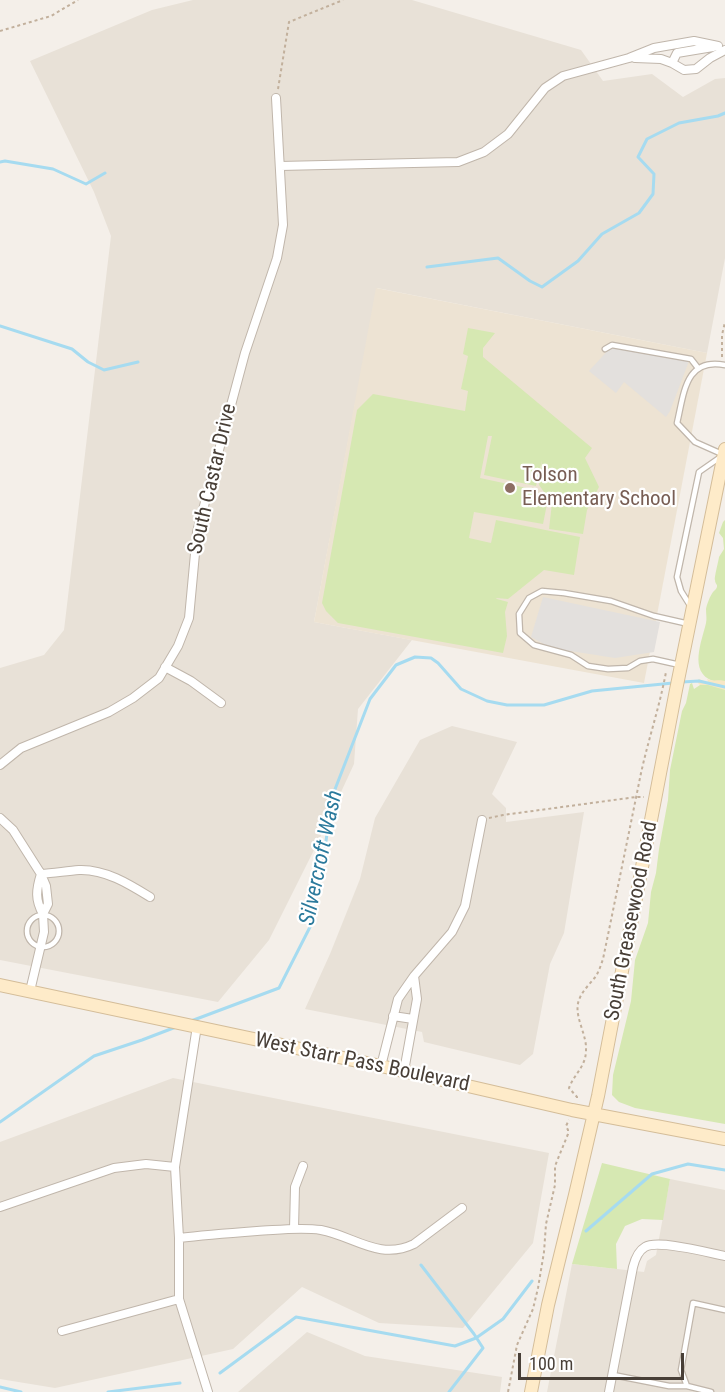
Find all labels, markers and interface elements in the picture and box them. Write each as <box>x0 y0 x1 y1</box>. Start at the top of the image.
street label: South Castar Drive <box>183 401 243 557</box>
place label: Tolson Elementary School <box>522 463 676 513</box>
marker: Tolson Elementary School <box>503 481 517 495</box>
water label: Silvercroft Wash <box>295 788 349 928</box>
street label: South Greasewood Road <box>600 819 664 1023</box>
street label: West Starr Pass Boulevard <box>252 1028 472 1098</box>
scale bar <box>521 1341 688 1379</box>
text: 100 m <box>529 1353 573 1374</box>

